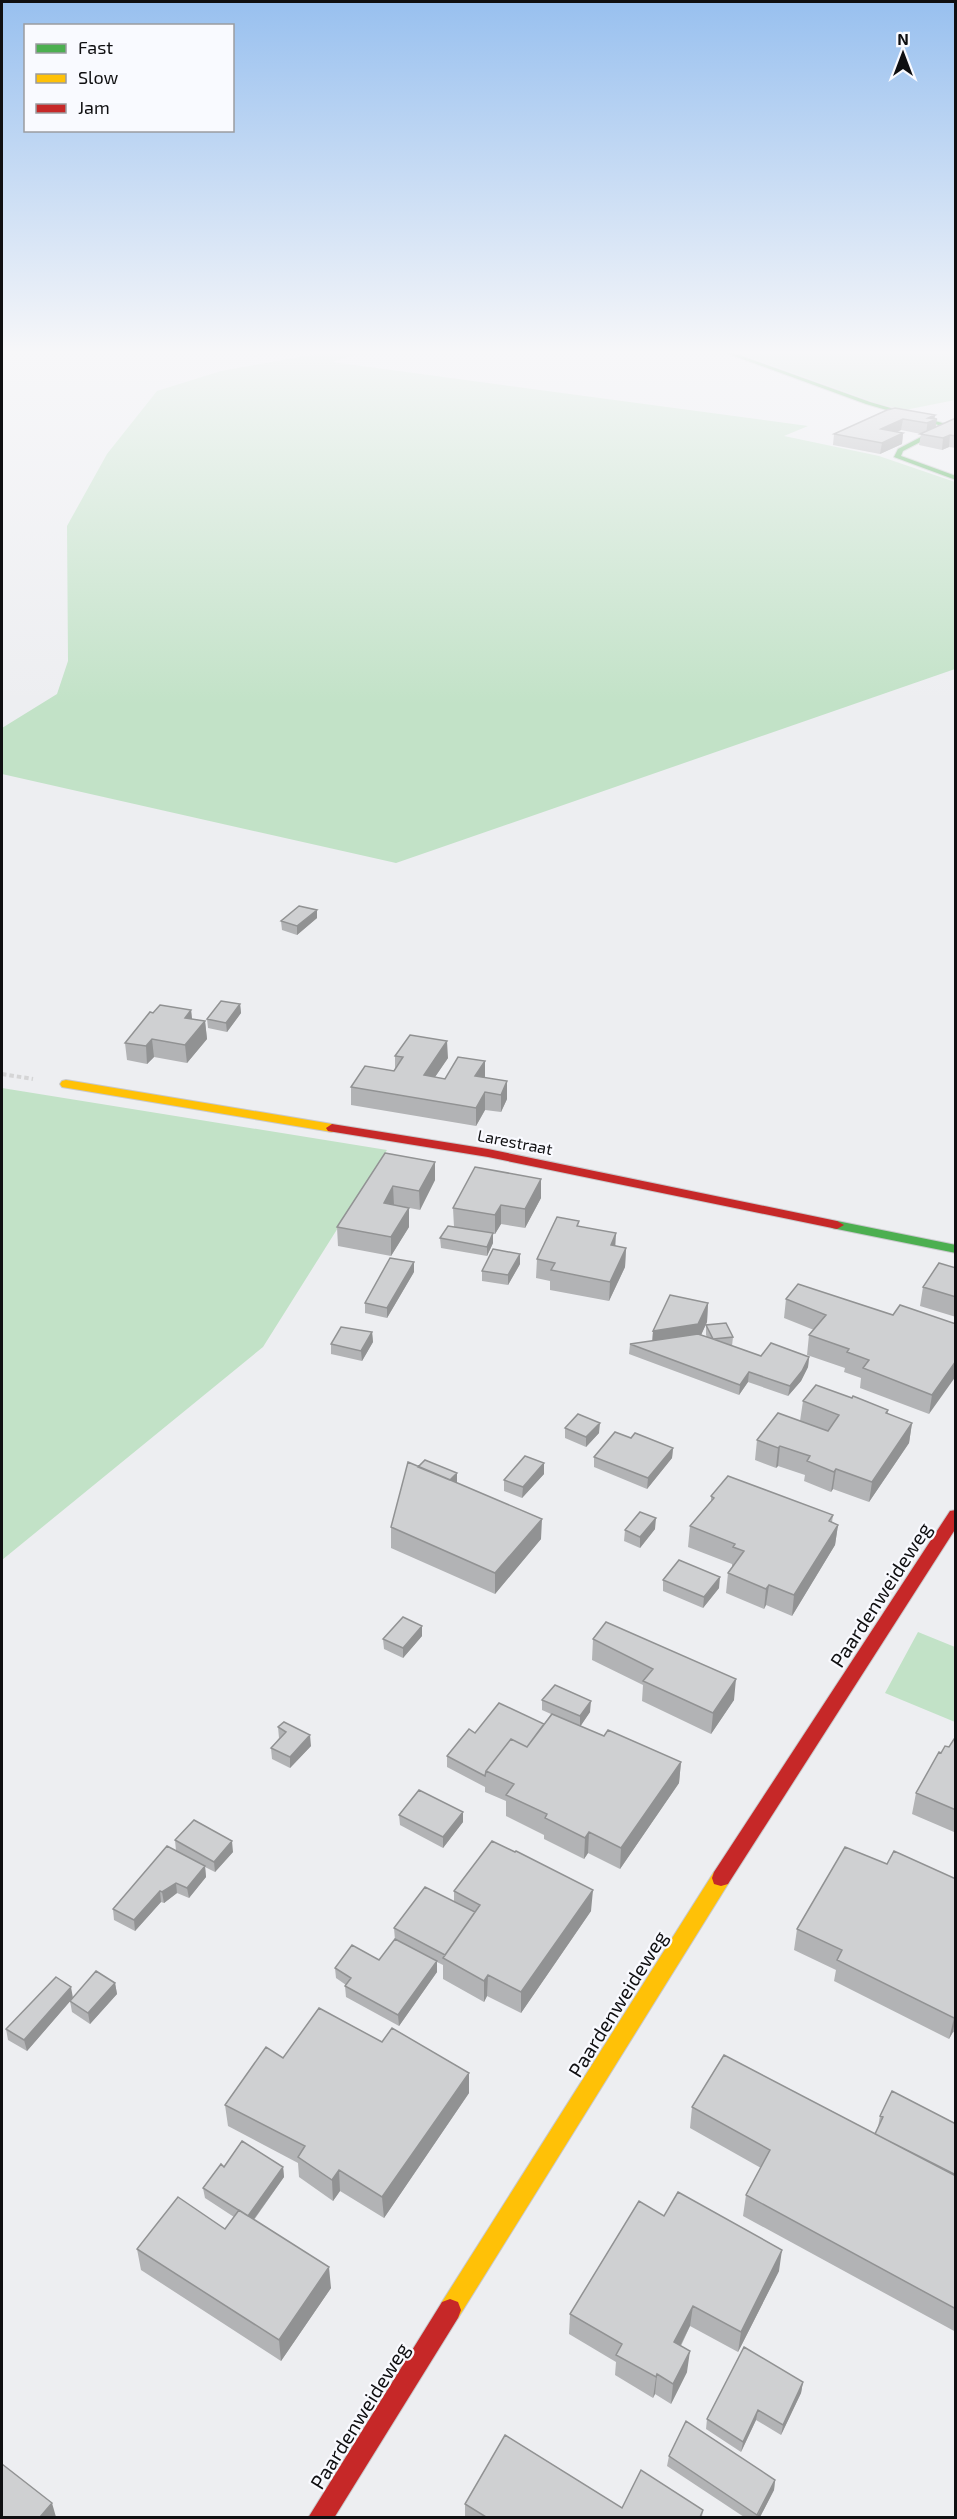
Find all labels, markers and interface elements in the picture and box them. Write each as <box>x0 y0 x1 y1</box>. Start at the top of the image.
legend <box>24 24 234 132</box>
north arrow <box>873 24 933 84</box>
text: N <box>897 29 909 48</box>
text: Fast <box>78 36 113 58</box>
text: Slow <box>78 66 119 88</box>
text: Jam <box>78 96 110 118</box>
street label: Larestraat <box>476 1125 554 1158</box>
street label: Paardenweideweg <box>824 1517 936 1671</box>
street label: Paardenweideweg <box>562 1926 672 2081</box>
street label: Paardenweideweg <box>304 2338 414 2493</box>

